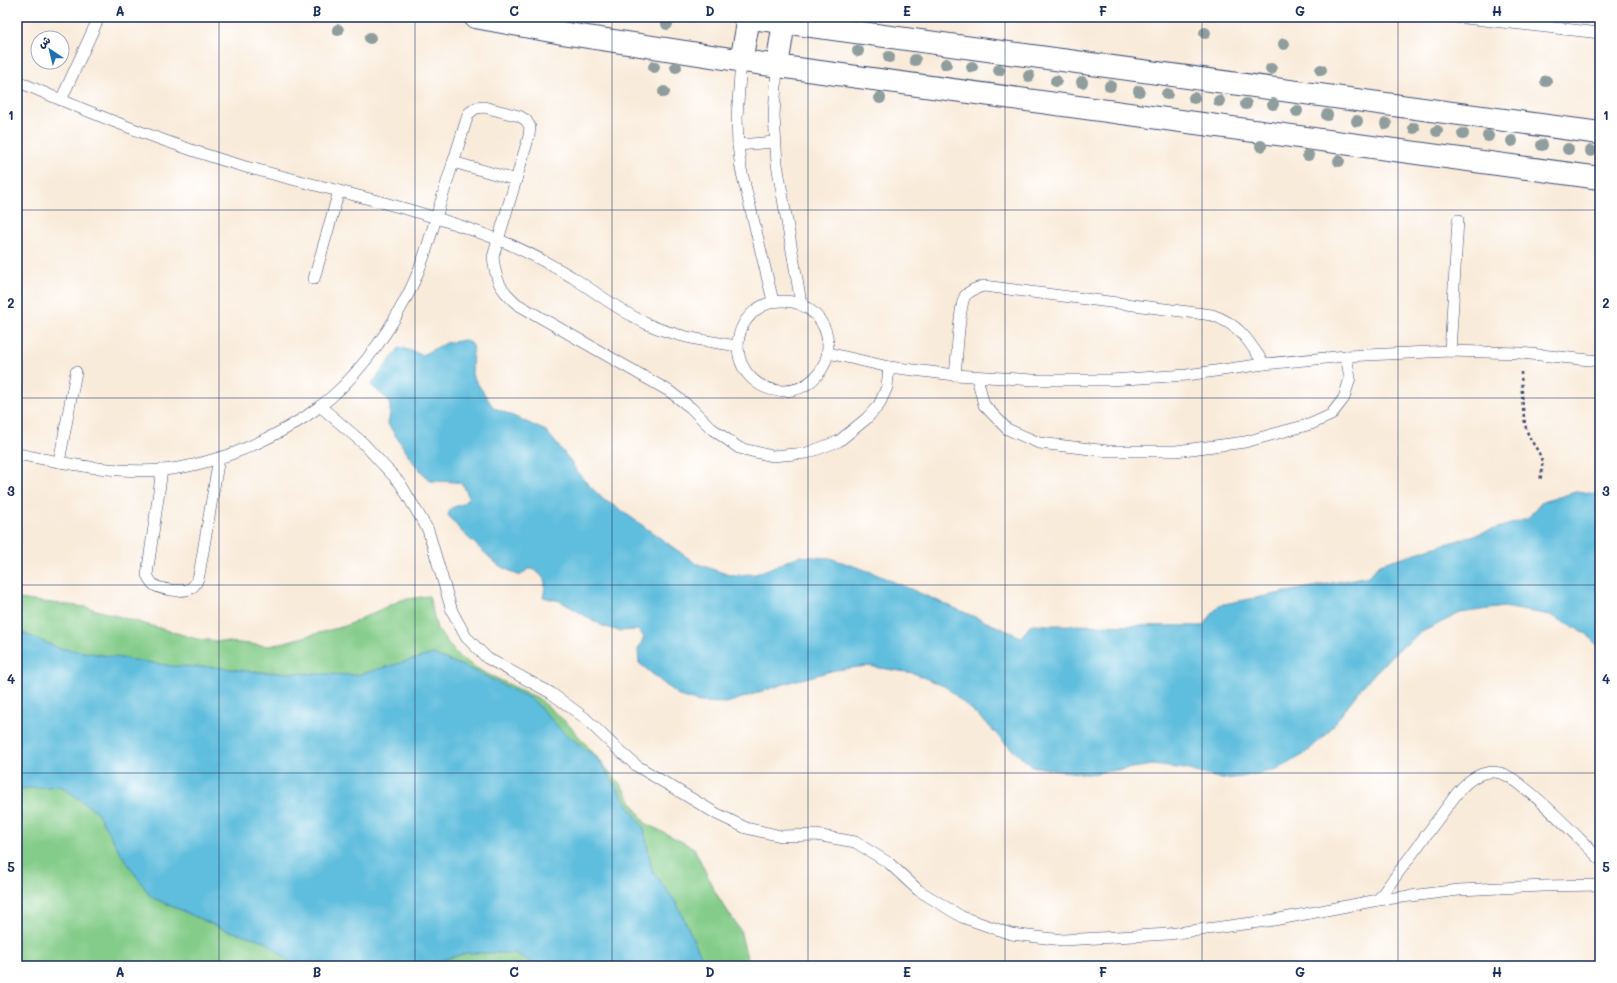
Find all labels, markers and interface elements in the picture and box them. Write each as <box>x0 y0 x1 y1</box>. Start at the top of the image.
text: A <box>115 2 125 19</box>
text: B <box>313 2 322 19</box>
text: C <box>509 2 519 19</box>
text: D <box>705 2 715 19</box>
text: E <box>903 2 911 19</box>
text: F <box>1099 2 1107 19</box>
text: G <box>1295 2 1305 19</box>
text: H <box>1492 2 1502 19</box>
north arrow <box>30 30 70 70</box>
text: ش <box>35 32 53 51</box>
text: 1 <box>8 106 14 123</box>
text: 1 <box>1603 106 1609 123</box>
text: 2 <box>7 294 15 311</box>
text: 2 <box>1602 294 1610 311</box>
text: 3 <box>7 482 15 499</box>
text: 3 <box>1602 482 1610 499</box>
text: 4 <box>7 670 15 687</box>
text: 4 <box>1602 670 1610 687</box>
text: 5 <box>7 858 15 875</box>
text: 5 <box>1602 858 1610 875</box>
text: A <box>115 963 125 980</box>
text: B <box>313 963 322 980</box>
text: C <box>509 963 519 980</box>
text: D <box>705 963 715 980</box>
text: E <box>903 963 911 980</box>
text: F <box>1099 963 1107 980</box>
text: G <box>1295 963 1305 980</box>
text: H <box>1492 963 1502 980</box>

